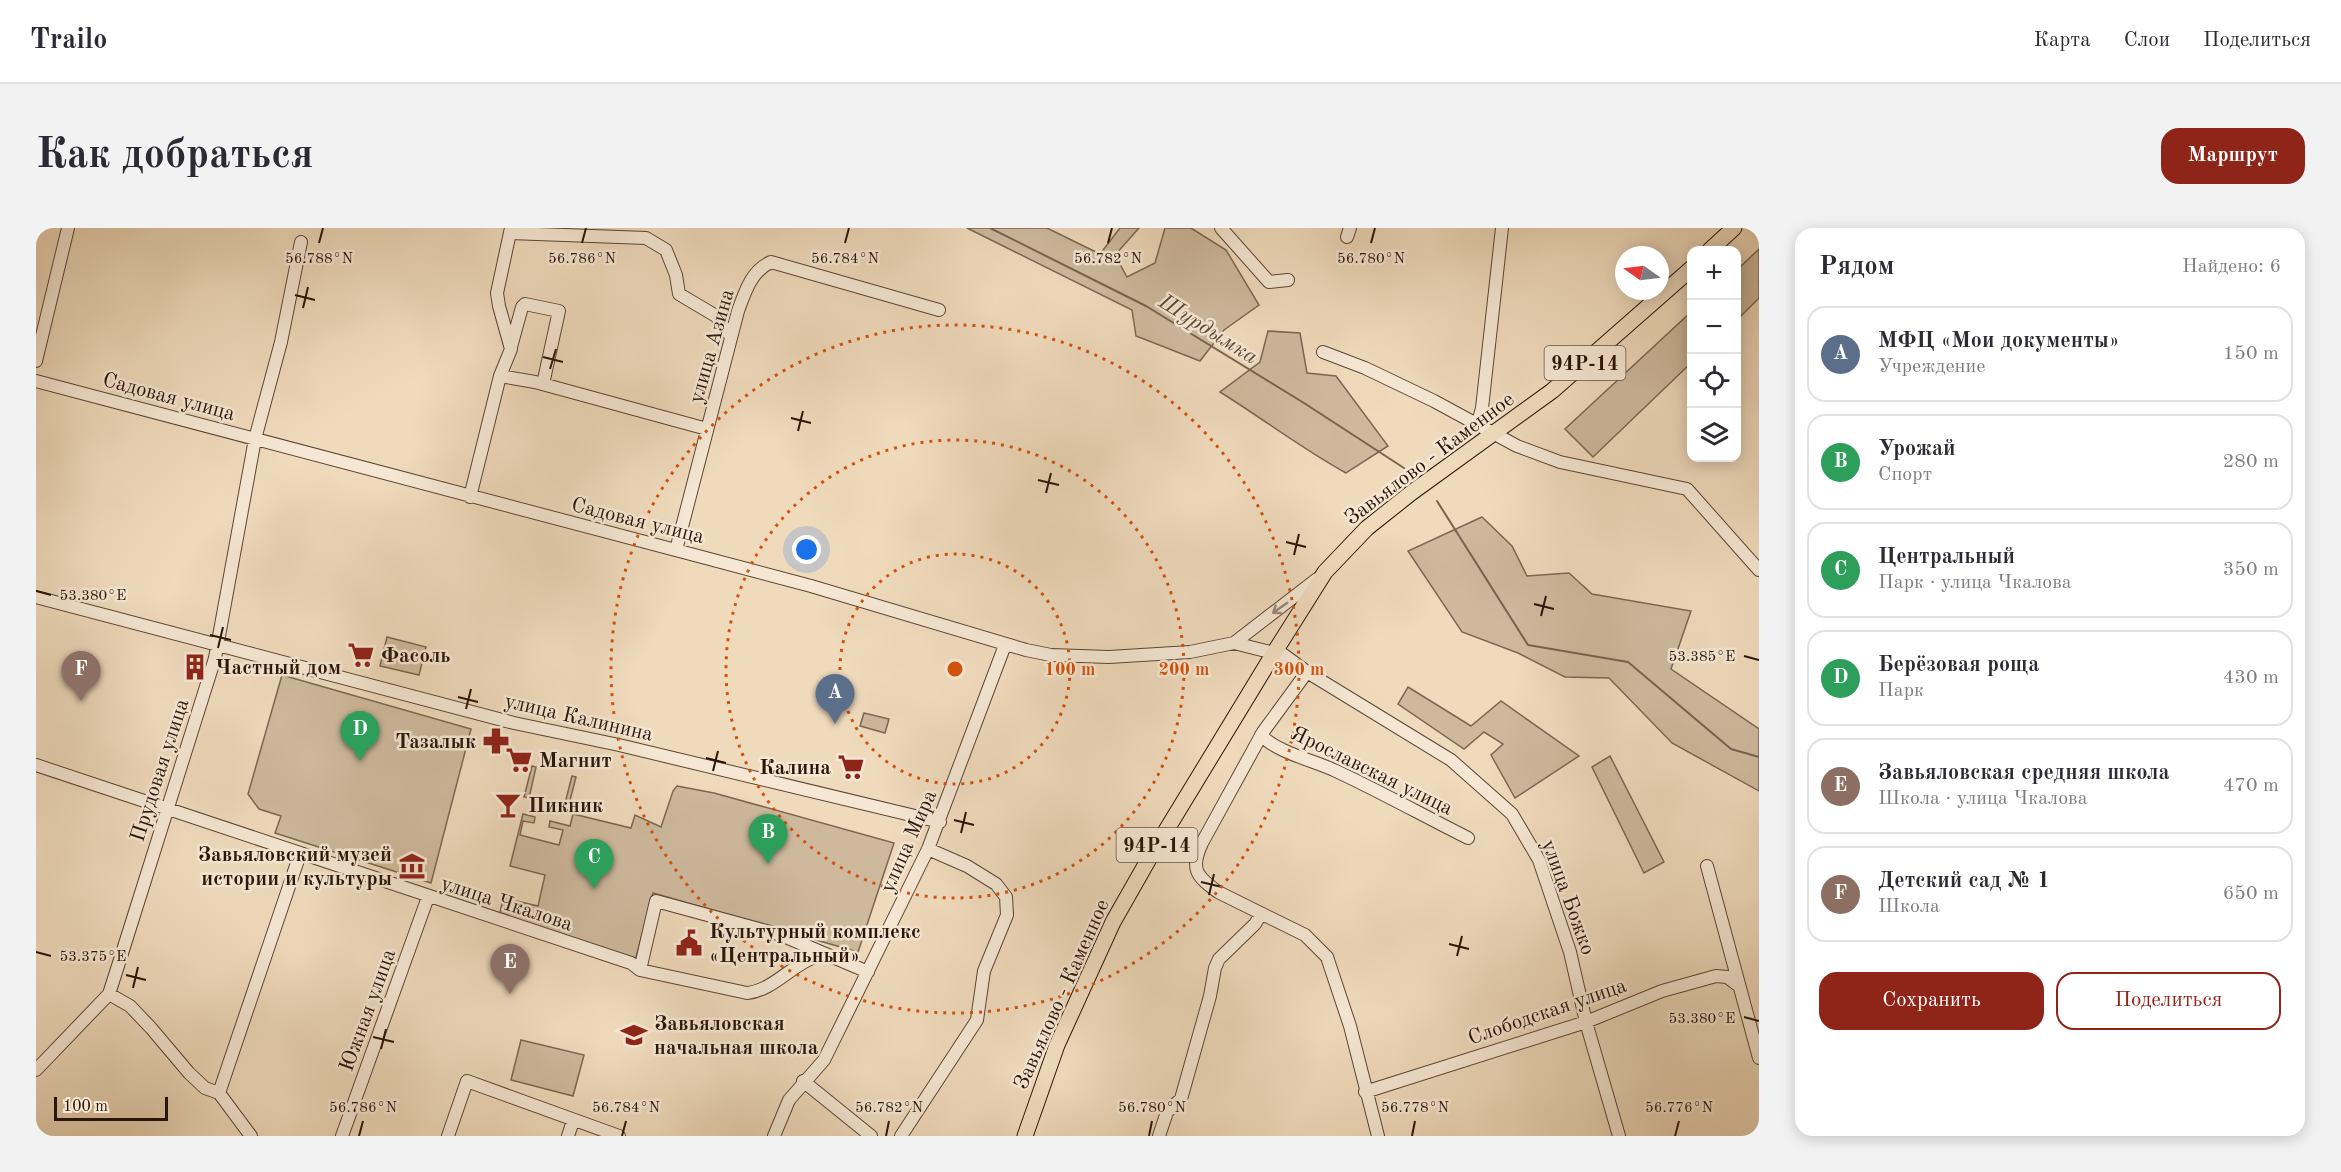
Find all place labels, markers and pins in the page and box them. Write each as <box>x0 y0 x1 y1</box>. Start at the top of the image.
supermarket icon: Фасоль <box>346 640 376 670</box>
place label: Фасоль <box>381 646 451 667</box>
pin: F <box>62 652 100 701</box>
building icon: Частный дом <box>180 652 210 682</box>
place label: Частный дом <box>215 658 341 679</box>
centre of rings <box>945 659 965 679</box>
pin: A <box>816 674 854 724</box>
pin: D <box>340 712 380 761</box>
pharmacy icon: Тазалык <box>481 726 511 756</box>
place label: Тазалык <box>395 732 476 753</box>
supermarket icon: Магнит <box>504 745 534 775</box>
place label: Магнит <box>539 751 612 772</box>
supermarket icon: Калина <box>836 752 866 782</box>
place label: Калина <box>759 758 831 779</box>
bar icon: Пикник <box>493 790 523 820</box>
place label: Пикник <box>528 796 603 817</box>
pin: B <box>748 814 788 864</box>
pin: C <box>574 840 614 889</box>
place label: Завьяловский музей истории и культуры <box>198 845 392 890</box>
museum icon: Завьяловский музей истории и культуры <box>397 851 427 881</box>
place label: Культурный комплекс «Центральный» <box>709 922 921 967</box>
public building icon: Культурный комплекс «Центральный» <box>674 928 704 958</box>
pin: E <box>490 944 530 994</box>
place label: Завьяловская начальная школа <box>654 1014 819 1059</box>
school or university icon: Завьяловская начальная школа <box>619 1020 649 1050</box>

